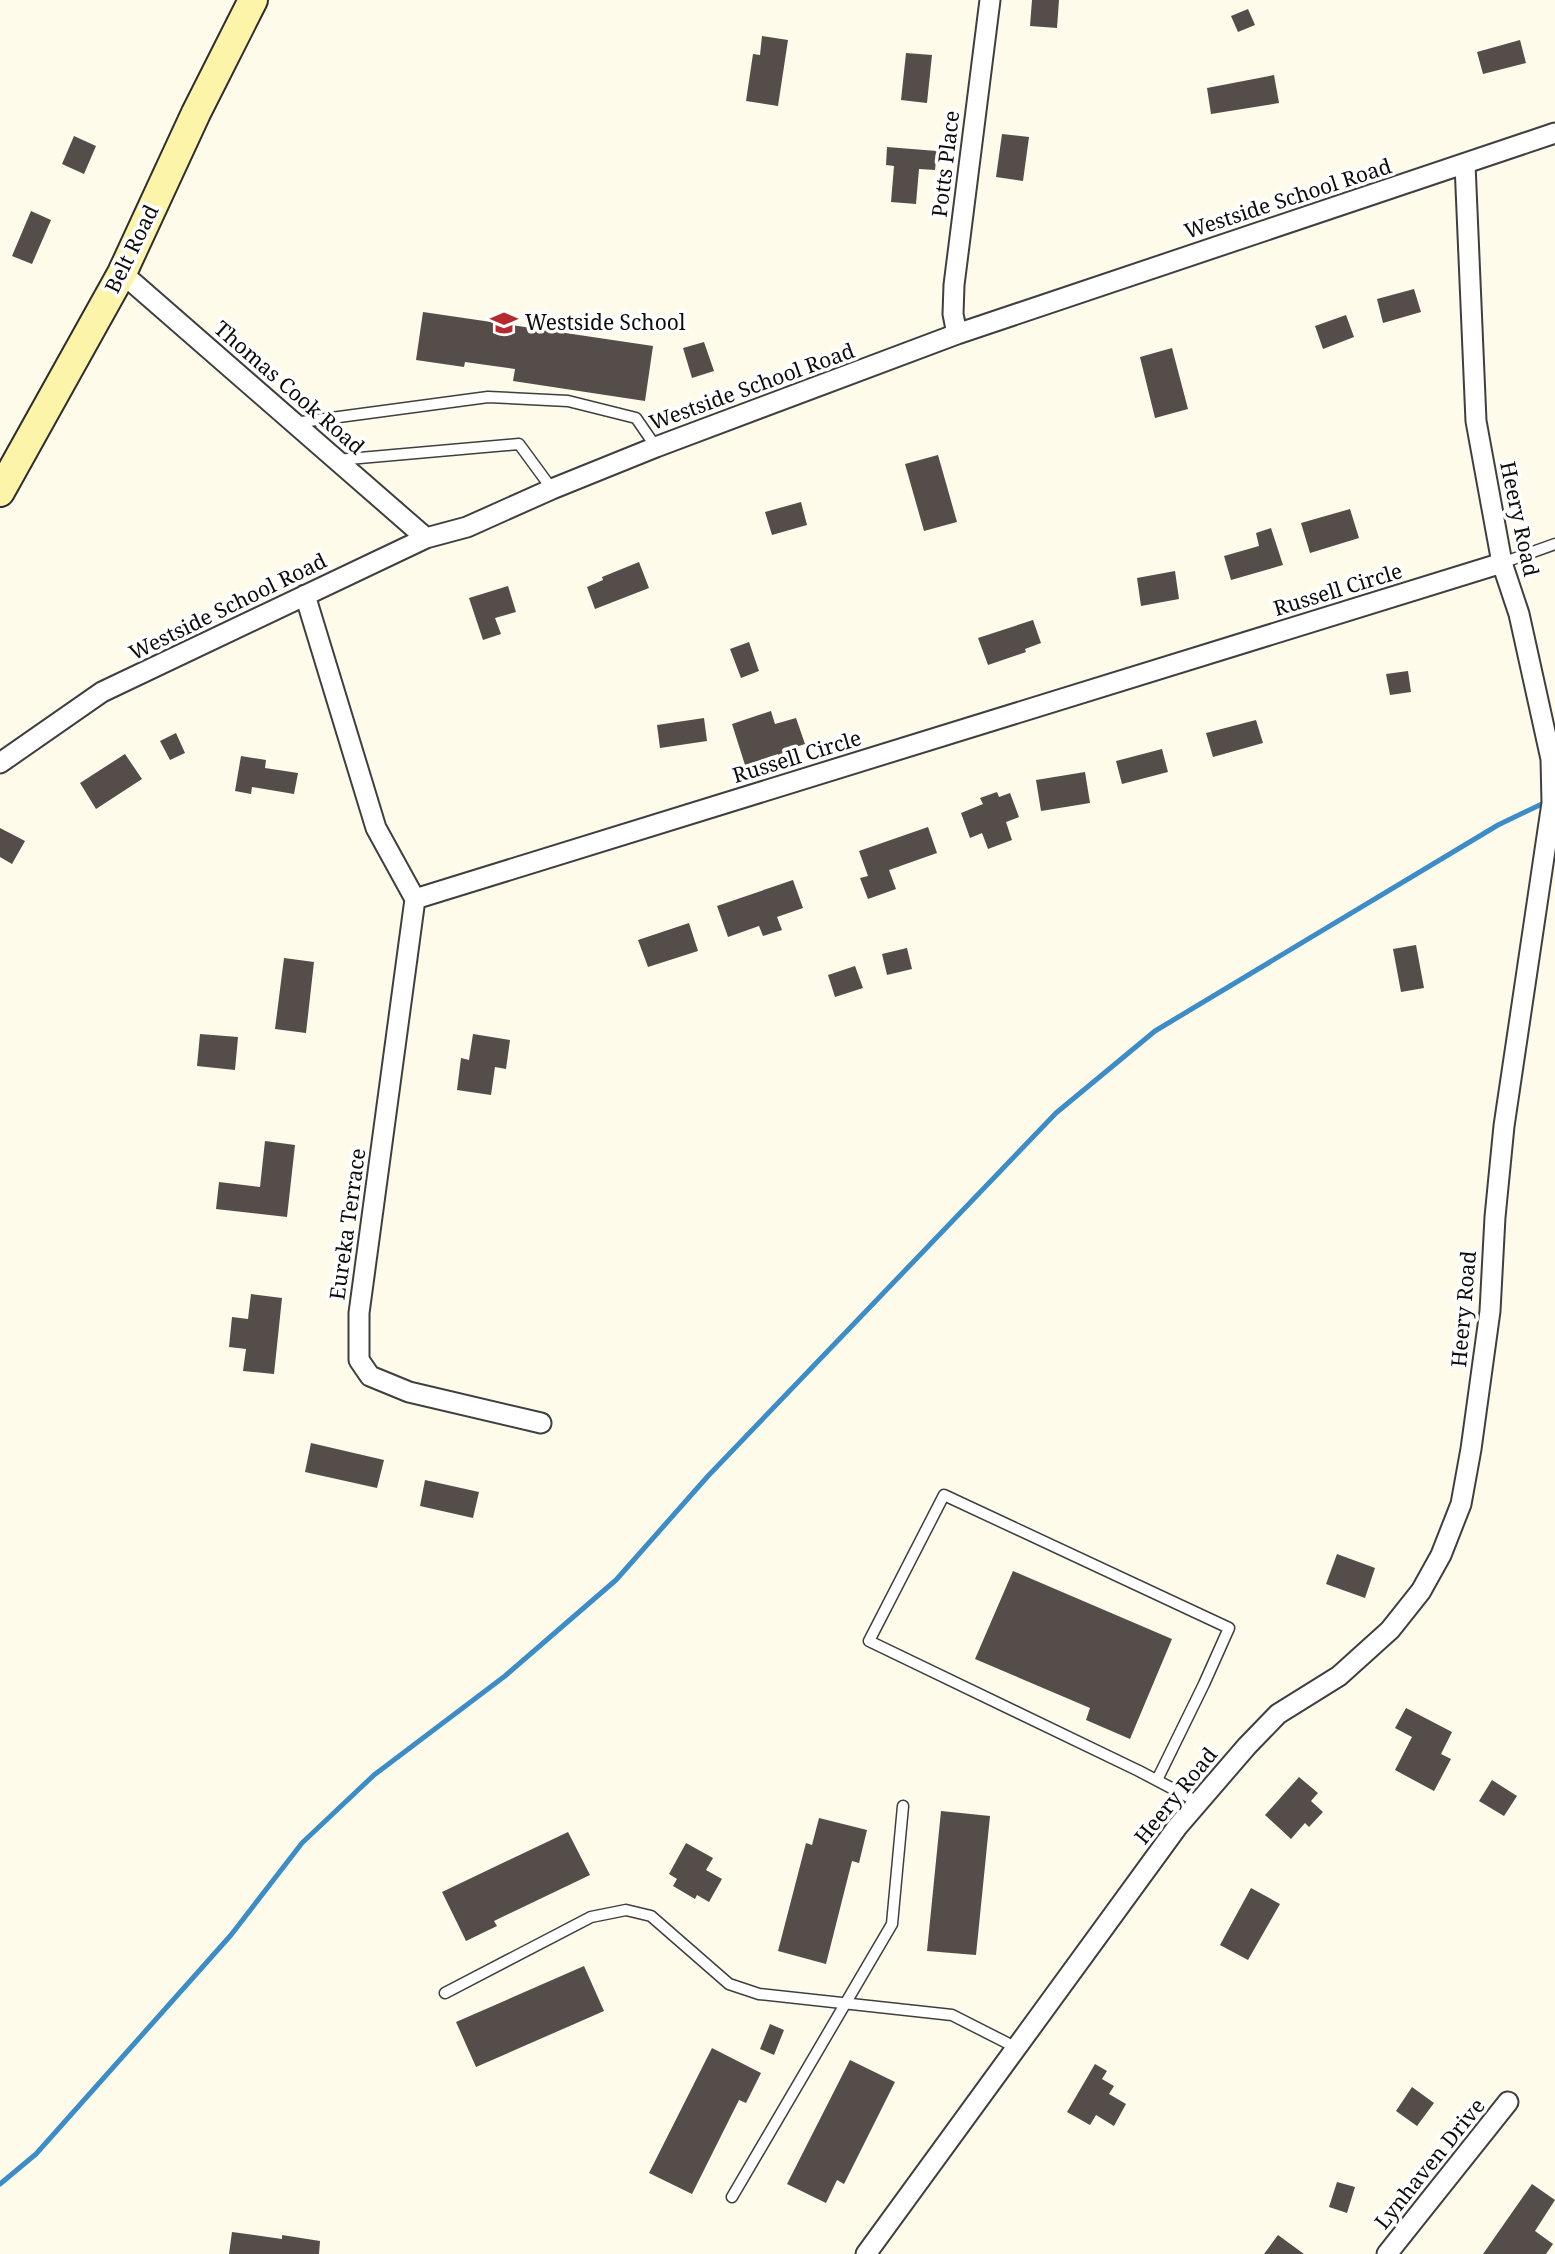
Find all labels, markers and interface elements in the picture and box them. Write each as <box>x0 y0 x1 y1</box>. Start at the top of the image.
street label: Potts Place <box>925 109 965 219</box>
street label: Westside School Road <box>1180 151 1395 245</box>
street label: Belt Road <box>98 200 165 297</box>
school or university icon: Westside School <box>489 308 519 338</box>
place label: Westside School <box>525 308 686 336</box>
street label: Thomas Cook Road <box>209 314 371 460</box>
street label: Westside School Road <box>645 336 858 436</box>
street label: Heery Road <box>1494 459 1546 579</box>
street label: Westside School Road <box>124 546 331 666</box>
street label: Russell Circle <box>1270 556 1406 622</box>
street label: Russell Circle <box>729 723 865 789</box>
street label: Eureka Terrace <box>323 1146 372 1302</box>
street label: Heery Road <box>1444 1249 1482 1368</box>
street label: Heery Road <box>1128 1741 1223 1850</box>
street label: Lynhaven Drive <box>1368 2092 1491 2235</box>

